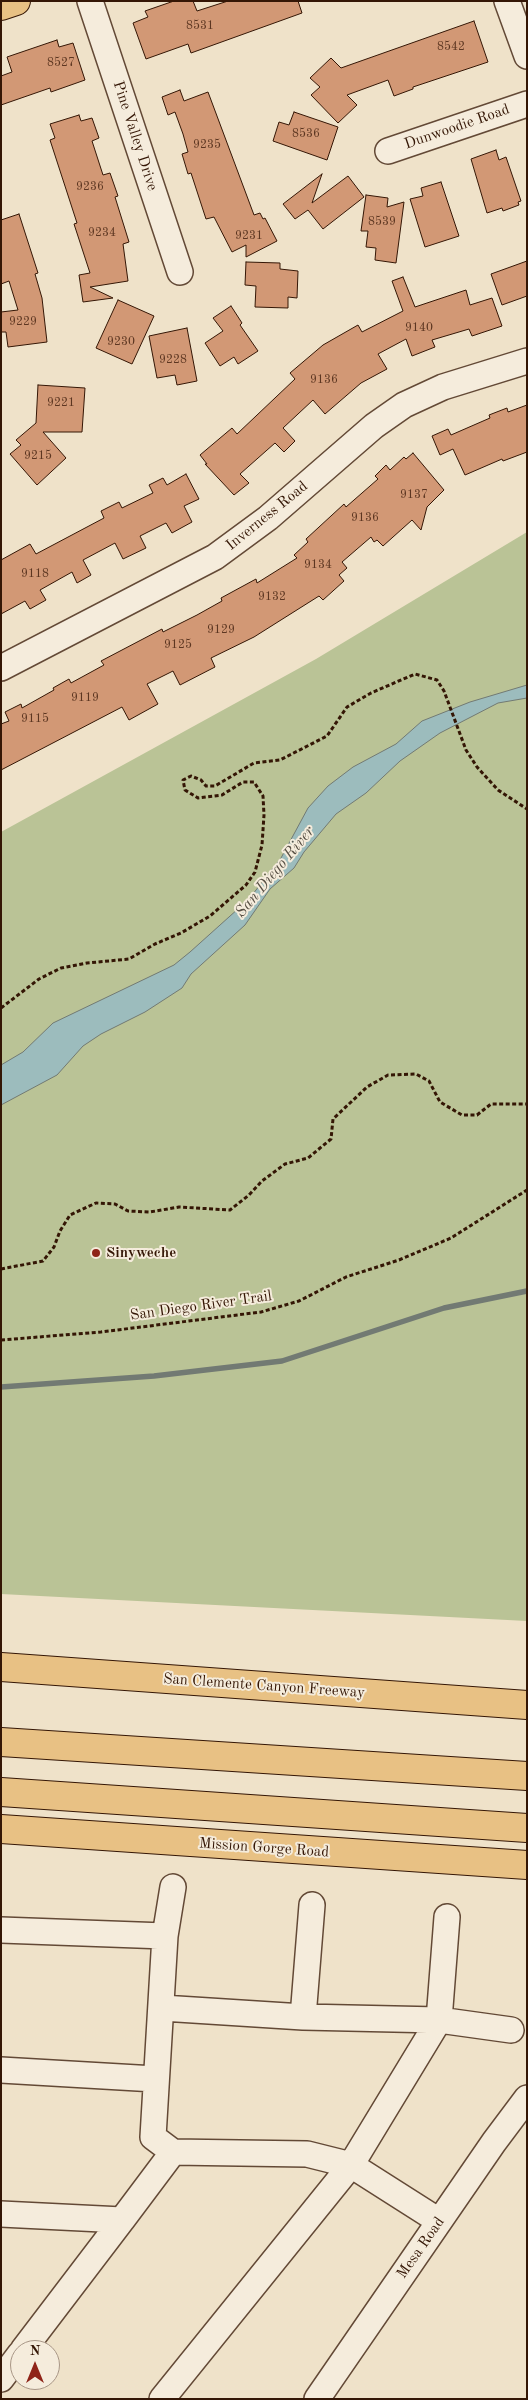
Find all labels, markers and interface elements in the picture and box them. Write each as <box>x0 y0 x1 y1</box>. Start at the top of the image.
house number: 8531 <box>186 19 214 33</box>
house number: 8542 <box>437 40 465 54</box>
house number: 8527 <box>47 56 75 70</box>
street label: Pine Valley Drive <box>109 79 161 193</box>
street label: Dunwoodie Road <box>402 101 512 153</box>
house number: 8536 <box>292 127 320 141</box>
house number: 9235 <box>193 138 221 152</box>
house number: 9236 <box>76 180 104 194</box>
house number: 8539 <box>368 215 396 229</box>
house number: 9234 <box>88 226 116 240</box>
house number: 9231 <box>235 229 263 243</box>
house number: 9229 <box>9 315 37 329</box>
house number: 9140 <box>405 321 433 335</box>
house number: 9230 <box>107 335 135 349</box>
house number: 9228 <box>159 353 187 367</box>
house number: 9136 <box>310 373 338 387</box>
house number: 9221 <box>47 396 75 410</box>
house number: 9215 <box>24 449 52 463</box>
street label: Inverness Road <box>223 478 311 554</box>
house number: 9137 <box>400 488 428 502</box>
house number: 9136 <box>351 511 379 525</box>
house number: 9134 <box>304 558 332 572</box>
house number: 9118 <box>21 567 49 581</box>
house number: 9132 <box>258 590 286 604</box>
house number: 9129 <box>207 623 235 637</box>
house number: 9125 <box>164 638 192 652</box>
house number: 9119 <box>71 691 99 705</box>
house number: 9115 <box>21 712 49 726</box>
water label: San Diego River <box>231 822 319 922</box>
place label: Sinyweche <box>106 1244 176 1262</box>
marker: Sinyweche <box>90 1247 102 1259</box>
street label: San Diego River Trail <box>129 1287 273 1325</box>
street label: San Clemente Canyon Freeway <box>163 1670 365 1702</box>
street label: Mission Gorge Road <box>198 1834 330 1862</box>
street label: Mesa Road <box>393 2214 449 2282</box>
north arrow <box>10 2340 60 2390</box>
text: N <box>30 2344 40 2358</box>

